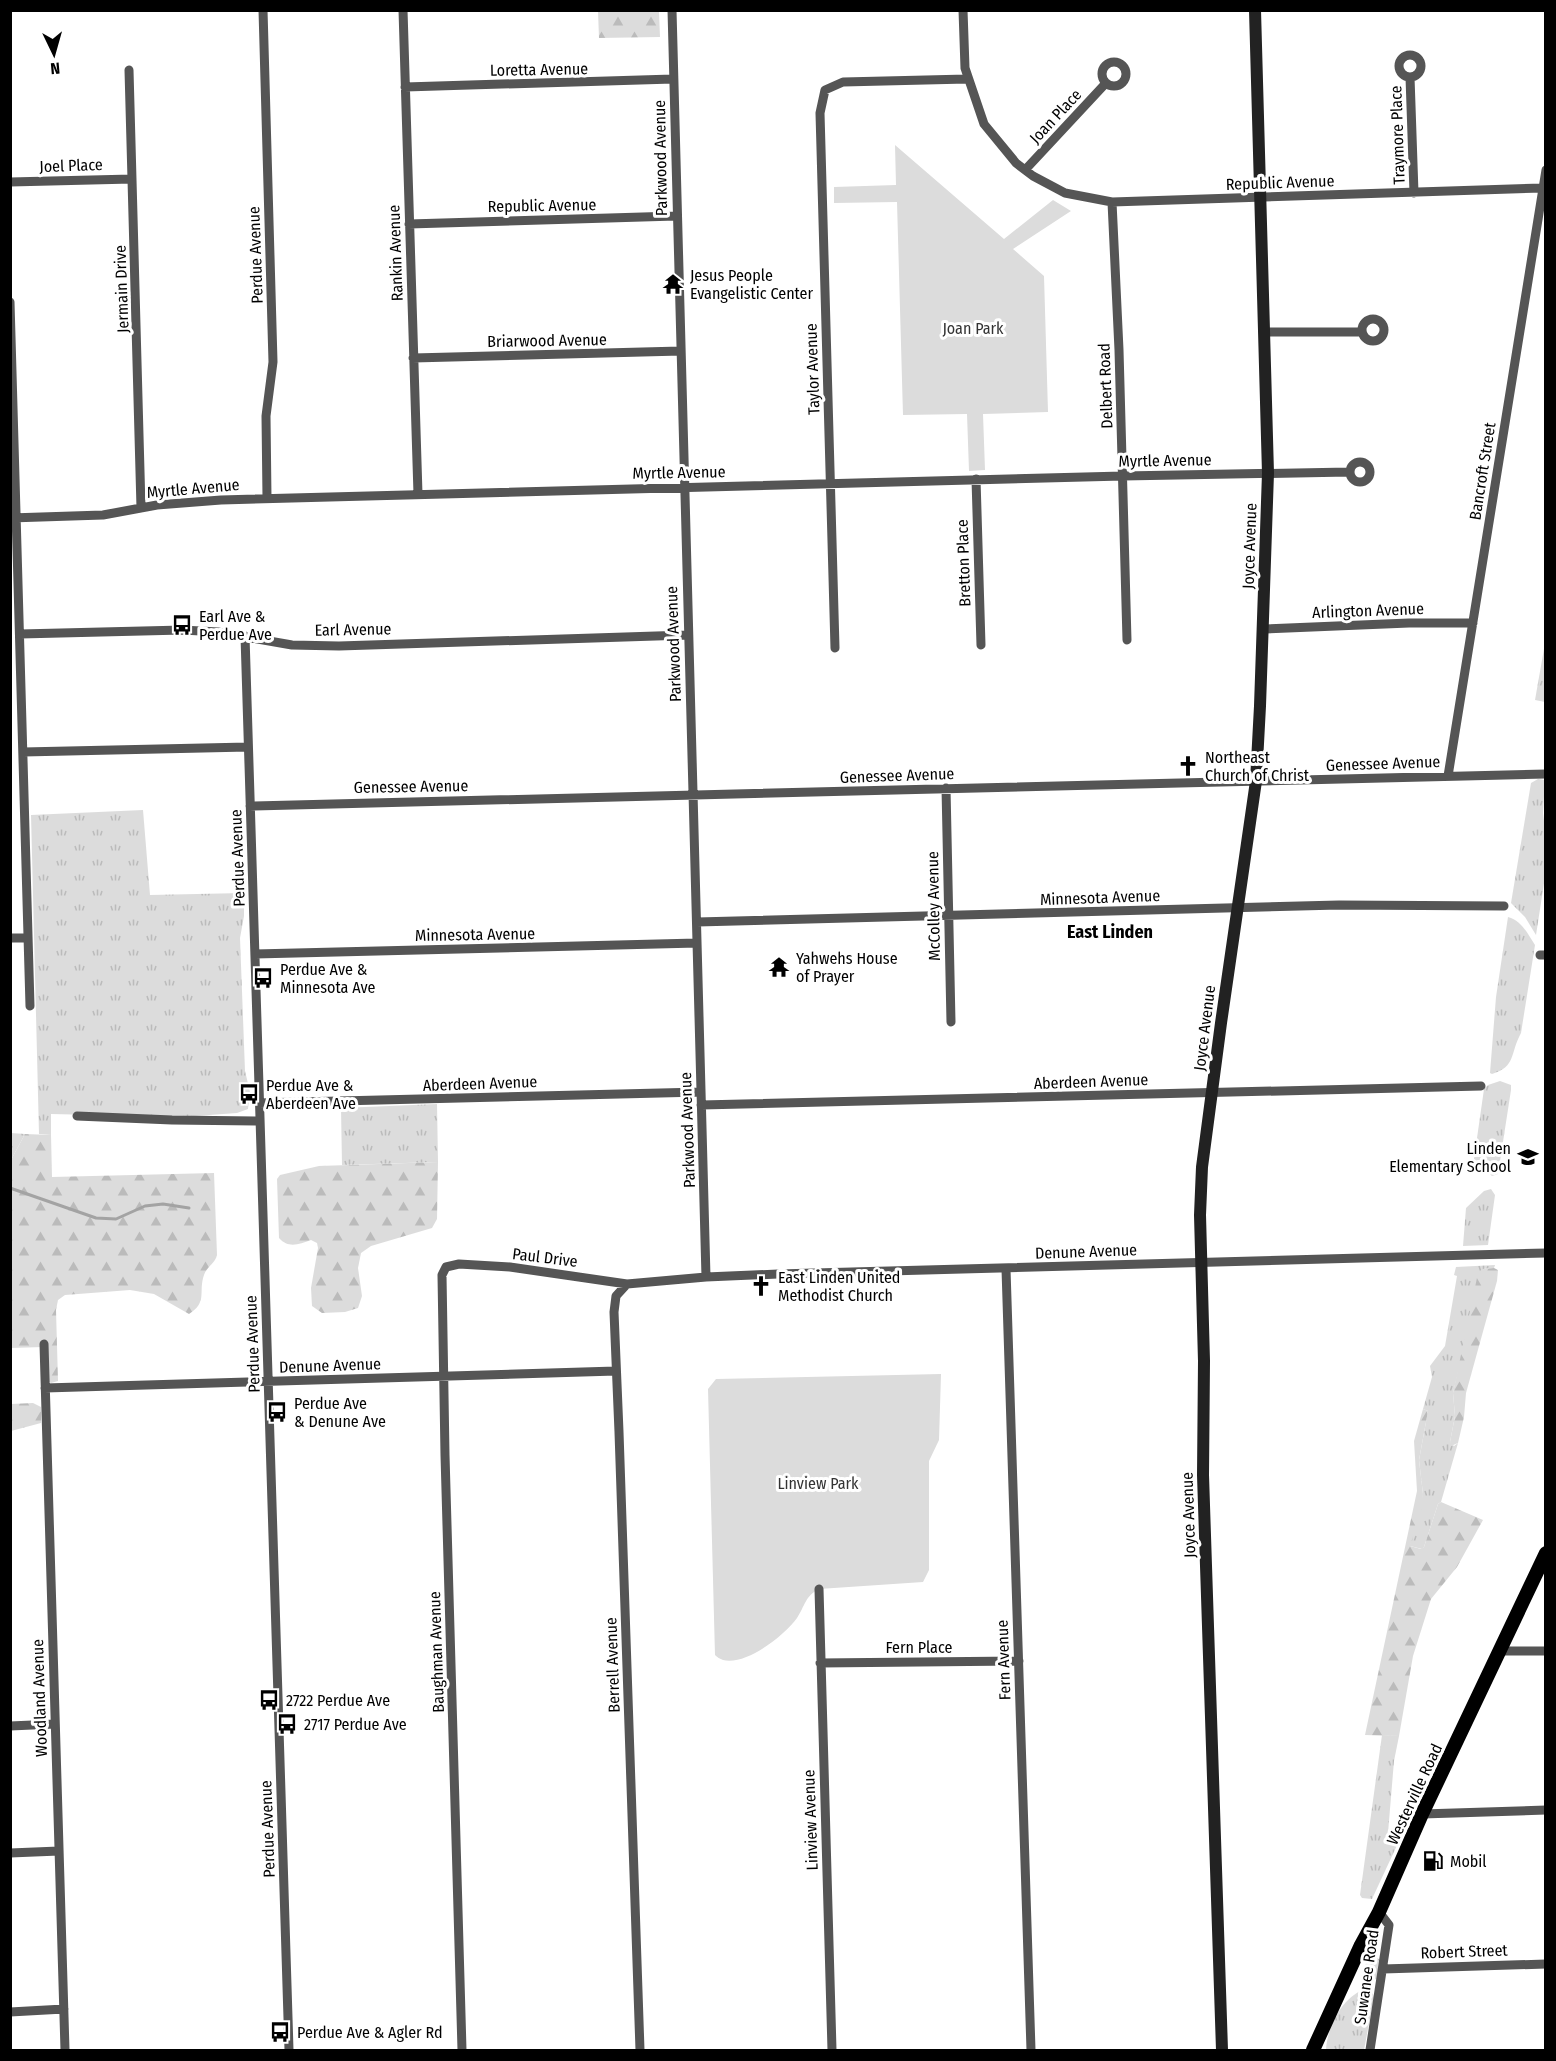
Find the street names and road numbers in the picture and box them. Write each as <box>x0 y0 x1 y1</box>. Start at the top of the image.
street label: Loretta Avenue <box>490 59 588 80</box>
street label: Joan Place <box>1025 85 1085 147</box>
street label: Traymore Place <box>1386 85 1409 185</box>
street label: Parkwood Avenue <box>650 100 671 216</box>
street label: Joel Place <box>39 155 103 176</box>
street label: Republic Avenue <box>1225 171 1335 194</box>
street label: Republic Avenue <box>487 195 597 216</box>
street label: Rankin Avenue <box>384 204 407 302</box>
street label: Perdue Avenue <box>244 206 267 304</box>
street label: Jermain Drive <box>110 245 133 333</box>
street label: Taylor Avenue <box>801 323 824 415</box>
street label: Briarwood Avenue <box>487 330 607 351</box>
street label: Delbert Road <box>1095 343 1116 429</box>
street label: Bancroft Street <box>1465 420 1500 521</box>
street label: Myrtle Avenue <box>1118 450 1212 471</box>
street label: Myrtle Avenue <box>632 462 726 483</box>
street label: Myrtle Avenue <box>146 475 240 502</box>
street label: Joyce Avenue <box>1239 503 1260 589</box>
street label: Bretton Place <box>952 519 975 607</box>
street label: Parkwood Avenue <box>662 586 685 702</box>
street label: Arlington Avenue <box>1312 599 1424 622</box>
street label: Earl Avenue <box>314 619 392 640</box>
street label: Genessee Avenue <box>1325 752 1441 775</box>
street label: Genessee Avenue <box>839 764 955 787</box>
street label: Genessee Avenue <box>354 776 469 797</box>
street label: Perdue Avenue <box>226 809 249 907</box>
street label: McColley Avenue <box>923 851 944 961</box>
street label: Minnesota Avenue <box>1040 886 1161 909</box>
street label: Minnesota Avenue <box>415 924 535 945</box>
street label: Joyce Avenue <box>1190 984 1219 1072</box>
street label: Aberdeen Avenue <box>1033 1070 1149 1093</box>
street label: Aberdeen Avenue <box>422 1072 538 1095</box>
street label: Parkwood Avenue <box>676 1072 699 1188</box>
street label: Denune Avenue <box>1035 1240 1137 1263</box>
street label: Paul Drive <box>511 1244 579 1271</box>
street label: Perdue Avenue <box>241 1295 264 1393</box>
street label: Denune Avenue <box>279 1354 381 1377</box>
street label: Joyce Avenue <box>1178 1472 1199 1558</box>
street label: Baughman Avenue <box>425 1591 448 1713</box>
street label: Berrell Avenue <box>601 1617 624 1713</box>
street label: Fern Avenue <box>993 1619 1014 1700</box>
street label: Fern Place <box>886 1638 952 1657</box>
street label: Woodland Avenue <box>28 1639 51 1757</box>
street label: Westerville Road <box>1383 1741 1446 1848</box>
street label: Linview Avenue <box>799 1769 822 1871</box>
street label: Perdue Avenue <box>256 1780 279 1878</box>
street label: Suwanee Road <box>1350 1928 1383 2026</box>
street label: Robert Street <box>1420 1940 1509 1963</box>

